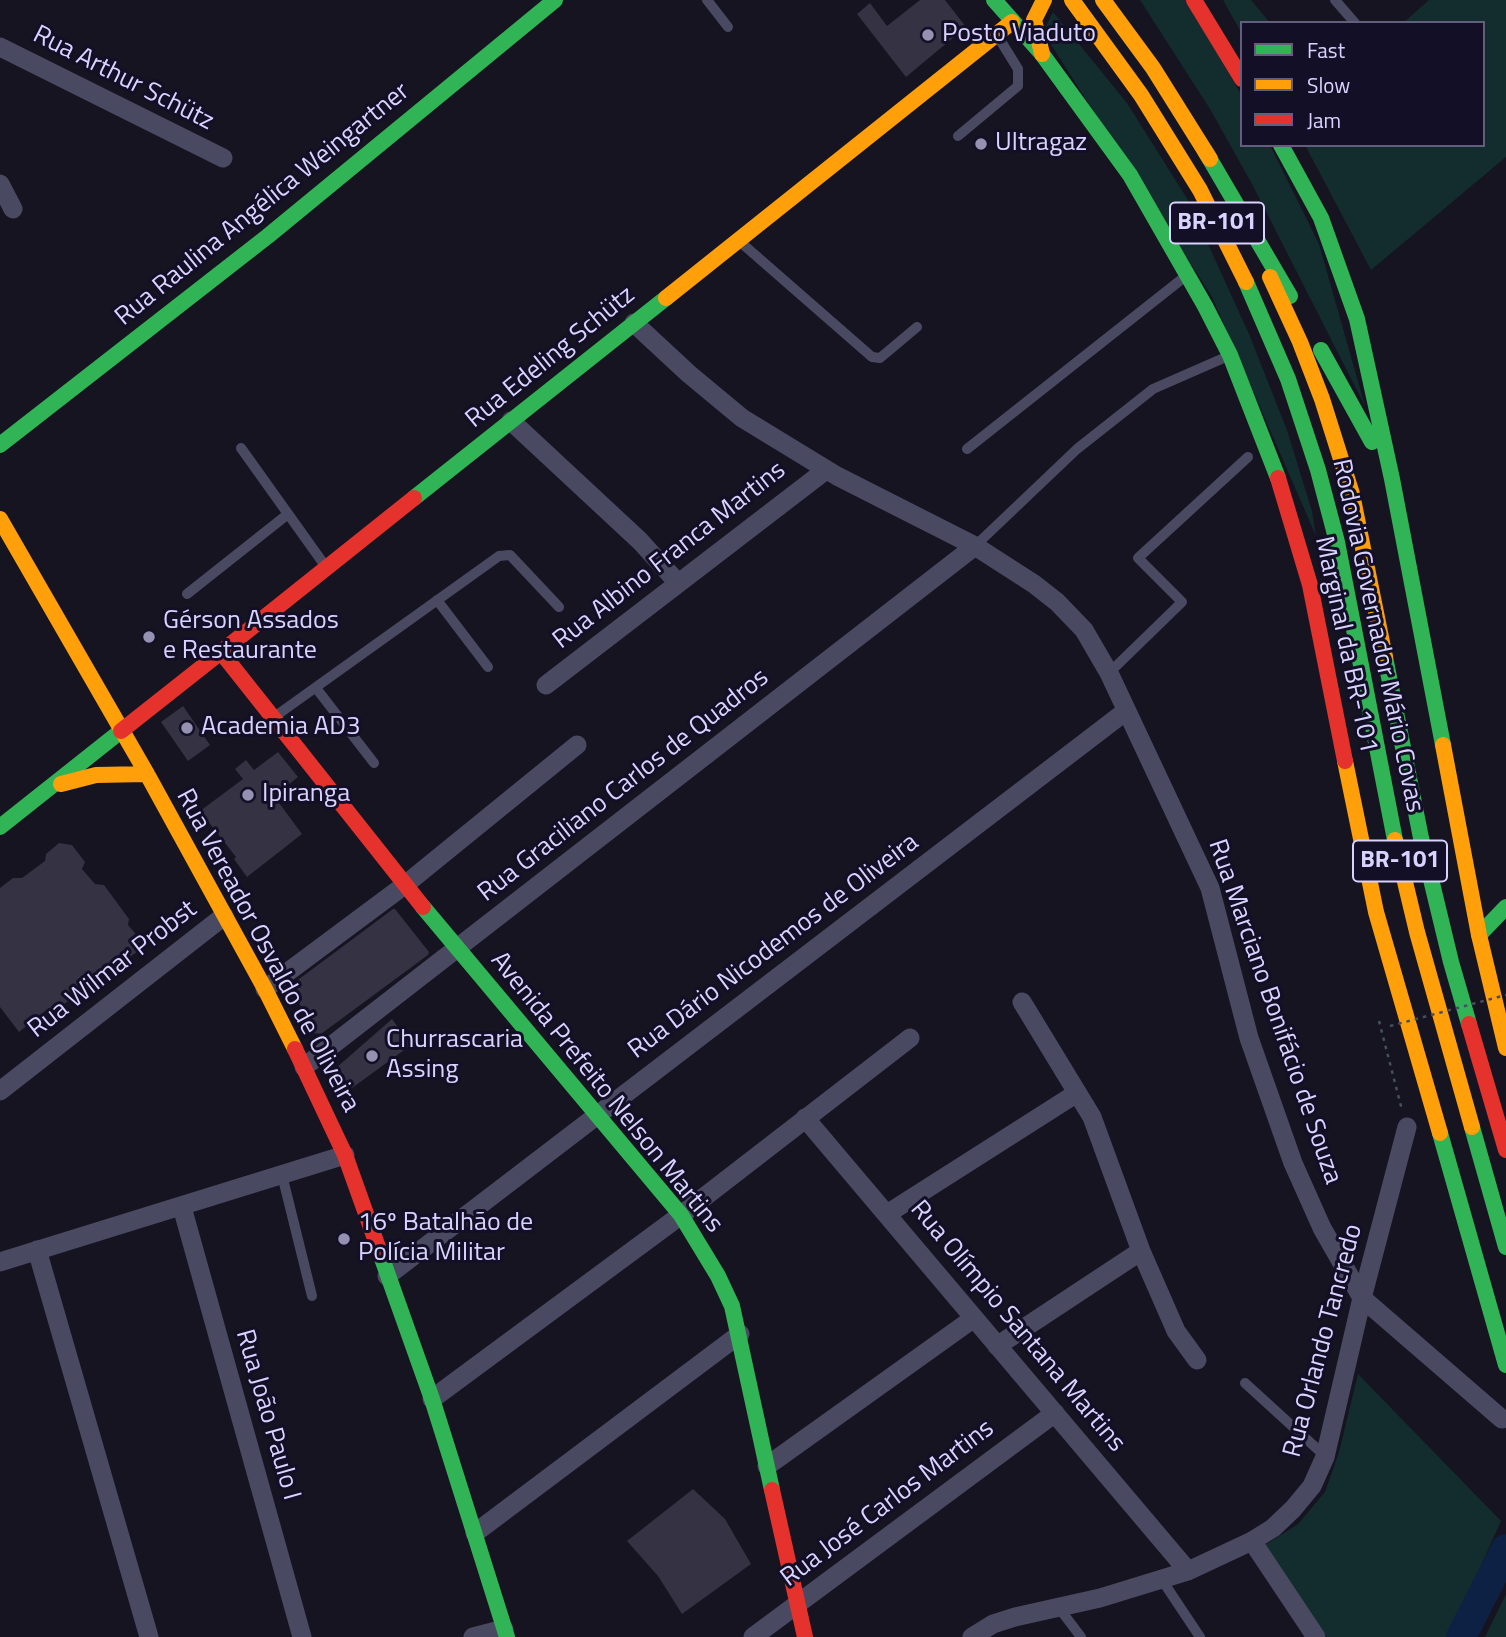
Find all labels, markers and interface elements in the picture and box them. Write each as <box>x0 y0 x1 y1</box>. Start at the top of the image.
place label: Posto Viaduto <box>942 19 1096 51</box>
street label: Rua Arthur Schütz <box>27 20 219 138</box>
legend <box>1240 21 1485 147</box>
marker: Posto Viaduto <box>920 27 936 43</box>
text: Fast <box>1307 34 1345 66</box>
text: Slow <box>1307 69 1350 101</box>
street label: Rua Raulina Angélica Weingartner <box>110 77 416 333</box>
text: Jam <box>1307 104 1341 136</box>
place label: Ultragaz <box>995 128 1087 160</box>
marker: Ultragaz <box>973 136 989 152</box>
road number: BR-101 <box>1170 202 1264 244</box>
street label: Rua Edeling Schütz <box>460 280 642 436</box>
street label: Rua Albino Franca Martins <box>547 455 793 657</box>
street label: Rodovia Governador Mário Covas <box>1324 456 1430 816</box>
street label: Marginal da BR-101 <box>1307 534 1383 756</box>
place label: Gérson Assados e Restaurante <box>163 606 339 668</box>
marker: Gérson Assados e Restaurante <box>141 629 157 645</box>
street label: Rua Graciliano Carlos de Quadros <box>472 663 776 909</box>
place label: Academia AD3 <box>201 712 361 744</box>
marker: Academia AD3 <box>179 720 195 736</box>
place label: Ipiranga <box>262 779 350 811</box>
street label: Rua Vereador Osvaldo de Oliveira <box>168 784 366 1118</box>
marker: Ipiranga <box>240 787 256 803</box>
street label: Rua Dário Nicodemos de Oliveira <box>623 828 925 1066</box>
street label: Rua Marciano Bonifácio de Souza <box>1200 836 1348 1188</box>
road number: BR-101 <box>1353 840 1447 882</box>
street label: Rua Wilmar Probst <box>22 894 204 1046</box>
street label: Avenida Prefeito Nelson Martins <box>483 946 729 1240</box>
place label: Churrascaria Assing <box>386 1025 523 1086</box>
marker: Churrascaria Assing <box>364 1048 380 1064</box>
street label: Rua Olímpio Santana Martins <box>903 1195 1131 1459</box>
place label: 16º Batalhão de Polícia Militar <box>358 1208 533 1270</box>
street label: Rua Orlando Tancredo <box>1278 1221 1370 1461</box>
marker: 16º Batalhão de Polícia Militar <box>336 1231 352 1247</box>
street label: Rua João Paulo I <box>228 1326 306 1504</box>
street label: Rua José Carlos Martins <box>775 1414 1001 1594</box>

